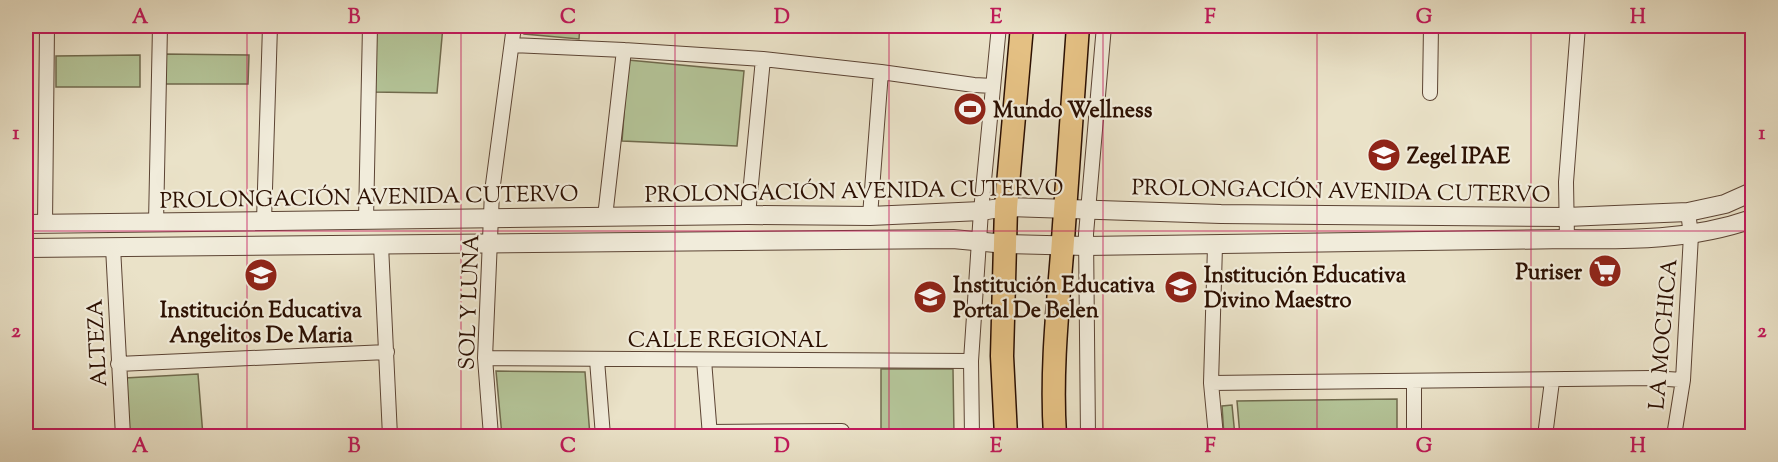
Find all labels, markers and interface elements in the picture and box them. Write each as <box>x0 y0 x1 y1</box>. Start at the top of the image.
text: A <box>132 4 149 33</box>
text: B <box>348 4 361 33</box>
text: C <box>560 4 576 33</box>
text: D <box>774 4 790 33</box>
text: E <box>990 4 1003 33</box>
text: F <box>1204 4 1216 33</box>
text: G <box>1416 4 1433 33</box>
text: H <box>1630 4 1646 33</box>
sports icon: Mundo Wellness <box>952 91 988 127</box>
place label: Mundo Wellness <box>993 96 1153 128</box>
text: 1 <box>13 120 20 149</box>
text: 1 <box>1759 120 1766 149</box>
school or university icon: Zegel IPAE <box>1366 137 1402 173</box>
place label: Zegel IPAE <box>1407 142 1511 174</box>
street label: PROLONGACIÓN AVENIDA CUTERVO <box>644 172 1064 213</box>
street label: PROLONGACIÓN AVENIDA CUTERVO <box>1131 172 1551 213</box>
street label: PROLONGACIÓN AVENIDA CUTERVO <box>159 178 579 219</box>
street label: SOL Y LUNA <box>453 234 489 371</box>
supermarket icon: Puriser <box>1587 253 1623 289</box>
school or university icon: Institución Educativa Angelitos De Maria <box>243 257 279 293</box>
street label: LA MOCHICA <box>1642 257 1688 411</box>
place label: Puriser <box>1516 258 1583 290</box>
place label: Institución Educativa Divino Maestro <box>1204 261 1407 318</box>
school or university icon: Institución Educativa Divino Maestro <box>1163 269 1199 305</box>
place label: Institución Educativa Portal De Belen <box>953 271 1156 328</box>
school or university icon: Institución Educativa Portal De Belen <box>912 279 948 315</box>
place label: Institución Educativa Angelitos De Maria <box>160 296 363 353</box>
street label: ALTEZA <box>81 298 117 388</box>
text: 2 <box>11 318 21 347</box>
text: 2 <box>1757 318 1767 347</box>
street label: CALLE REGIONAL <box>628 326 828 358</box>
text: A <box>132 433 149 462</box>
text: B <box>348 433 361 462</box>
text: C <box>560 433 576 462</box>
text: D <box>774 433 790 462</box>
text: E <box>990 433 1003 462</box>
text: F <box>1204 433 1216 462</box>
text: G <box>1416 433 1433 462</box>
text: H <box>1630 433 1646 462</box>

